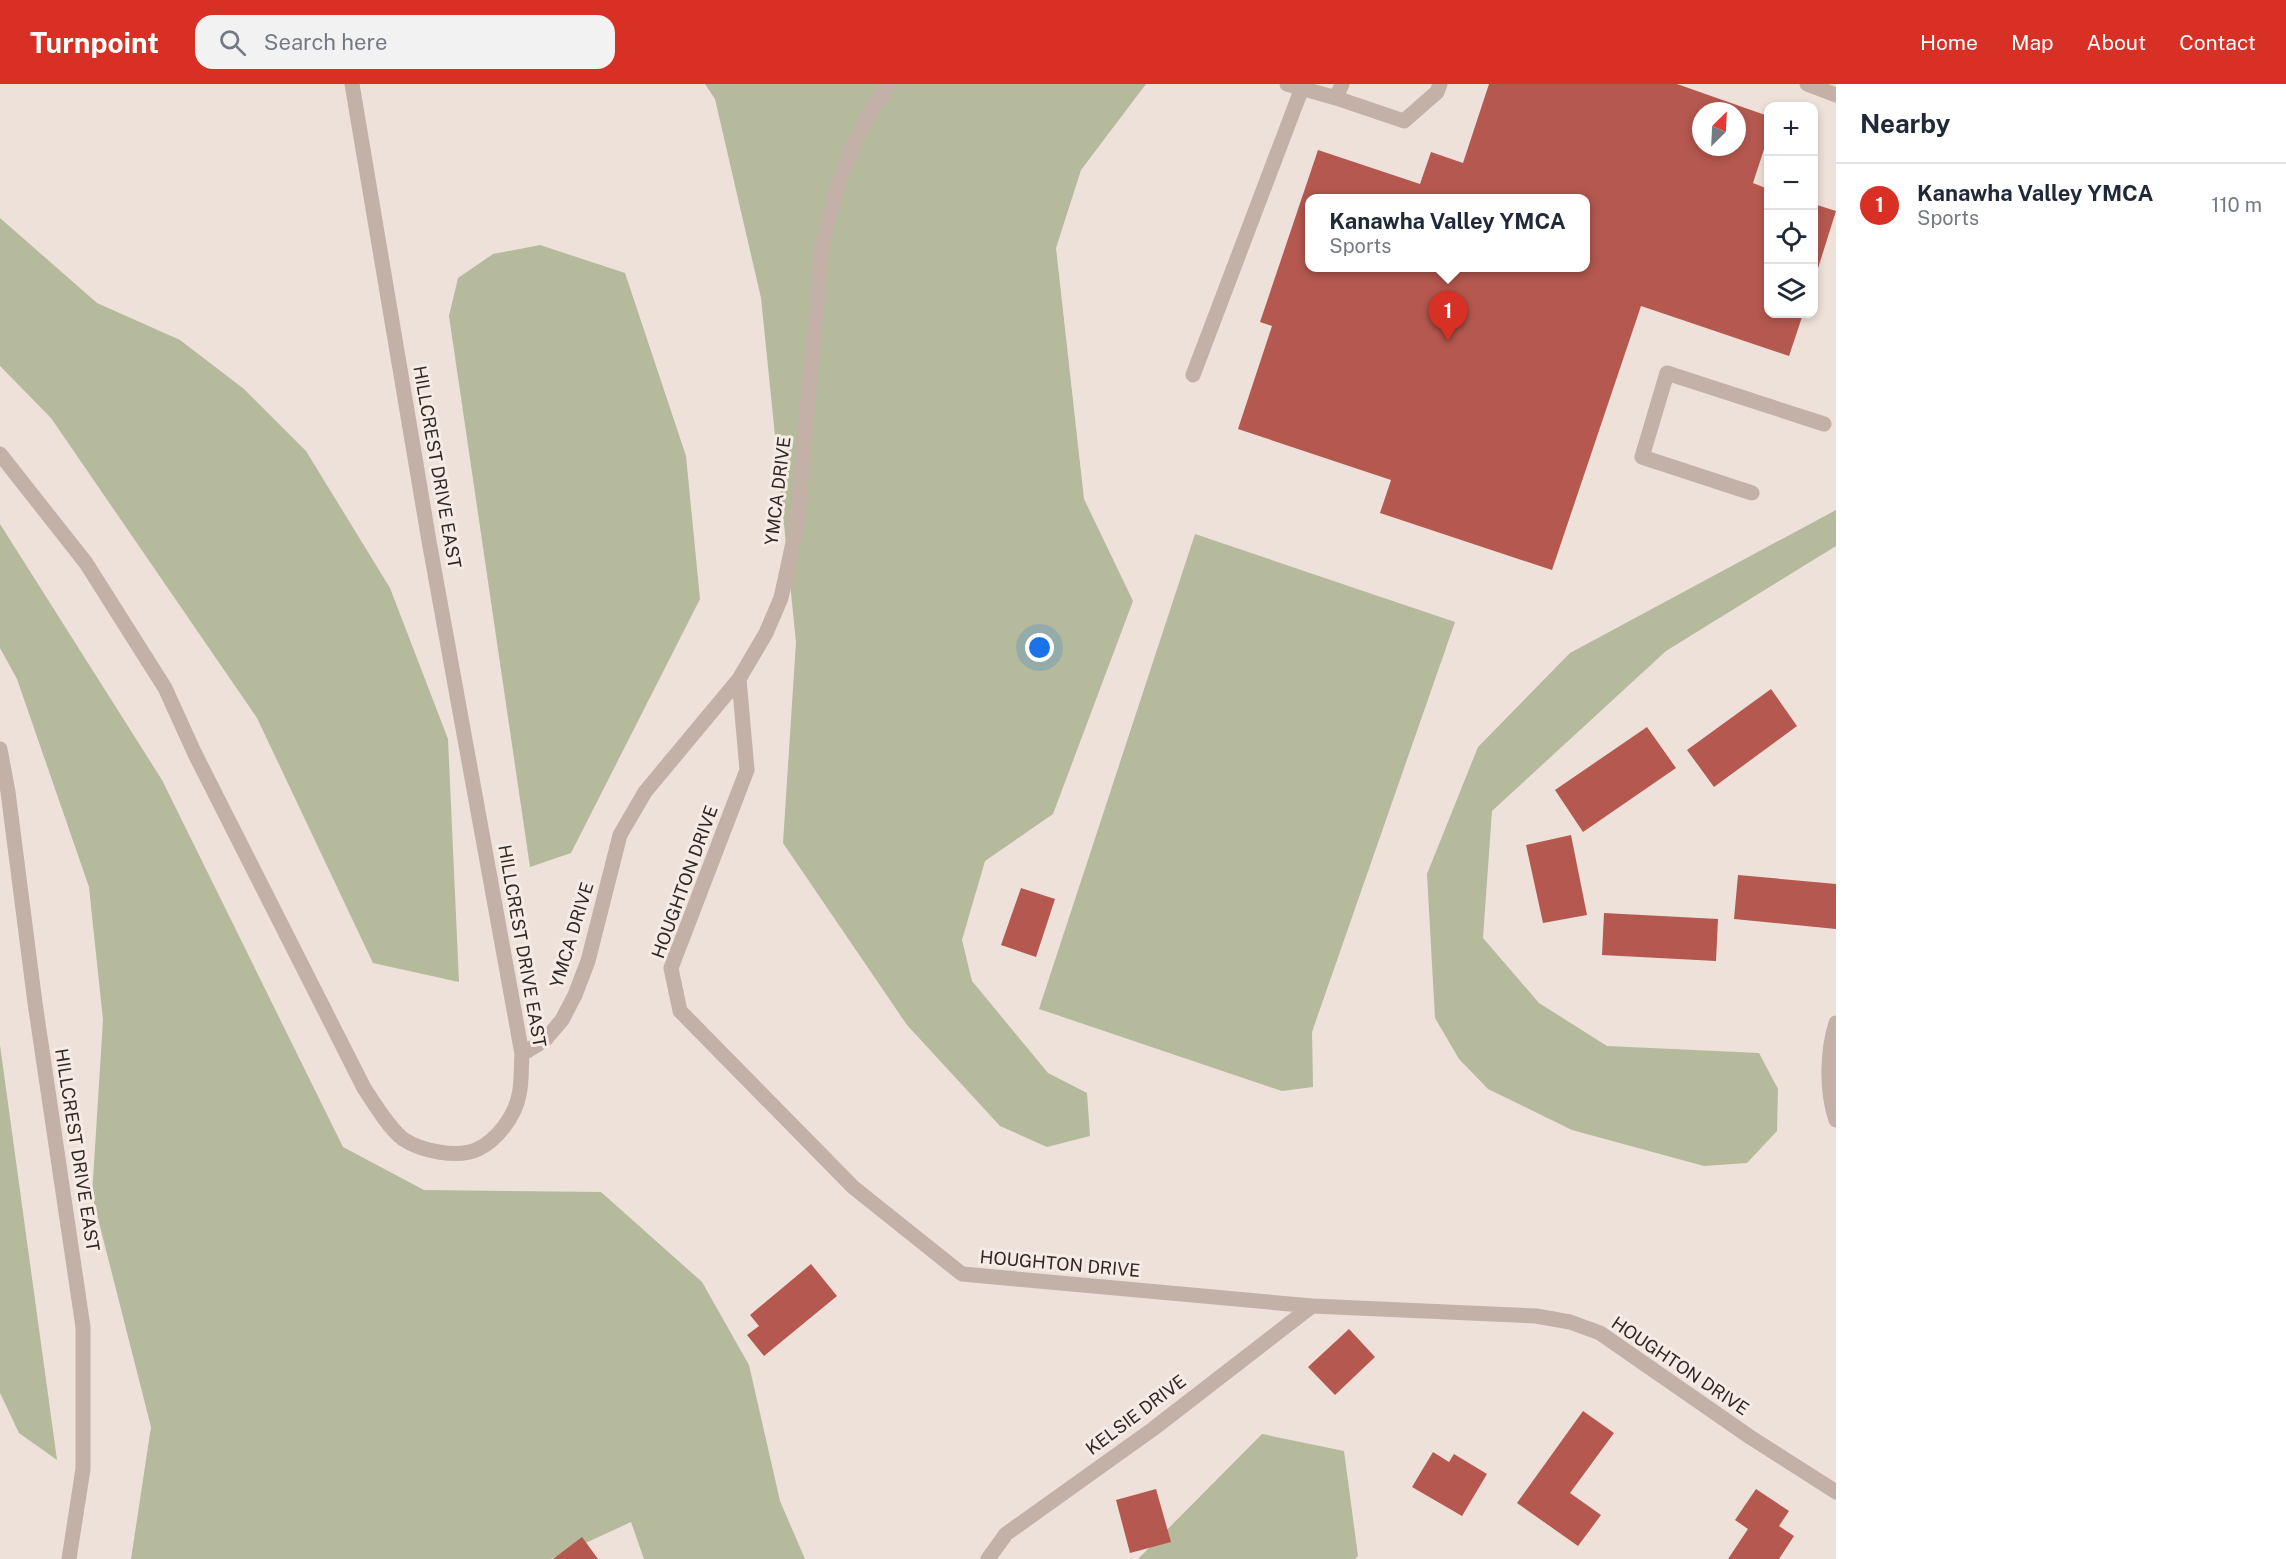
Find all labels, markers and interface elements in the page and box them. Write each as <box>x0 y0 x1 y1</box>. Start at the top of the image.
search box <box>195 15 615 69</box>
text: Turnpoint <box>30 26 159 59</box>
icon: search <box>216 26 249 59</box>
text: Search here <box>264 29 387 55</box>
text: Home <box>1920 30 1978 55</box>
text: Map <box>2011 30 2054 55</box>
text: About <box>2087 30 2146 55</box>
text: Contact <box>2179 30 2256 55</box>
north arrow <box>1692 102 1746 156</box>
map controls <box>1764 102 1818 318</box>
button: + <box>1764 102 1818 156</box>
text: Nearby <box>1860 108 1950 139</box>
button: − <box>1764 156 1818 210</box>
text: Kanawha Valley YMCA <box>1917 180 2153 206</box>
text: 1 <box>1875 193 1884 217</box>
text: 110 m <box>2211 193 2262 217</box>
popup <box>1305 194 1590 272</box>
text: Sports <box>1917 206 1979 230</box>
text: Kanawha Valley YMCA <box>1329 208 1566 234</box>
button: locate <box>1764 210 1818 264</box>
text: Sports <box>1329 234 1391 258</box>
button: layers <box>1764 264 1818 318</box>
pin: 1 <box>1428 292 1468 341</box>
street label: HILLCREST DRIVE EAST <box>409 364 466 570</box>
street label: YMCA DRIVE <box>760 435 795 546</box>
your location <box>1025 633 1054 662</box>
street label: HOUGHTON DRIVE <box>647 803 722 961</box>
street label: HILLCREST DRIVE EAST <box>494 843 551 1049</box>
street label: YMCA DRIVE <box>546 880 598 990</box>
street label: HILLCREST DRIVE EAST <box>51 1047 104 1253</box>
street label: HOUGHTON DRIVE <box>979 1246 1141 1281</box>
street label: HOUGHTON DRIVE <box>1608 1312 1753 1419</box>
street label: KELSIE DRIVE <box>1082 1370 1190 1459</box>

